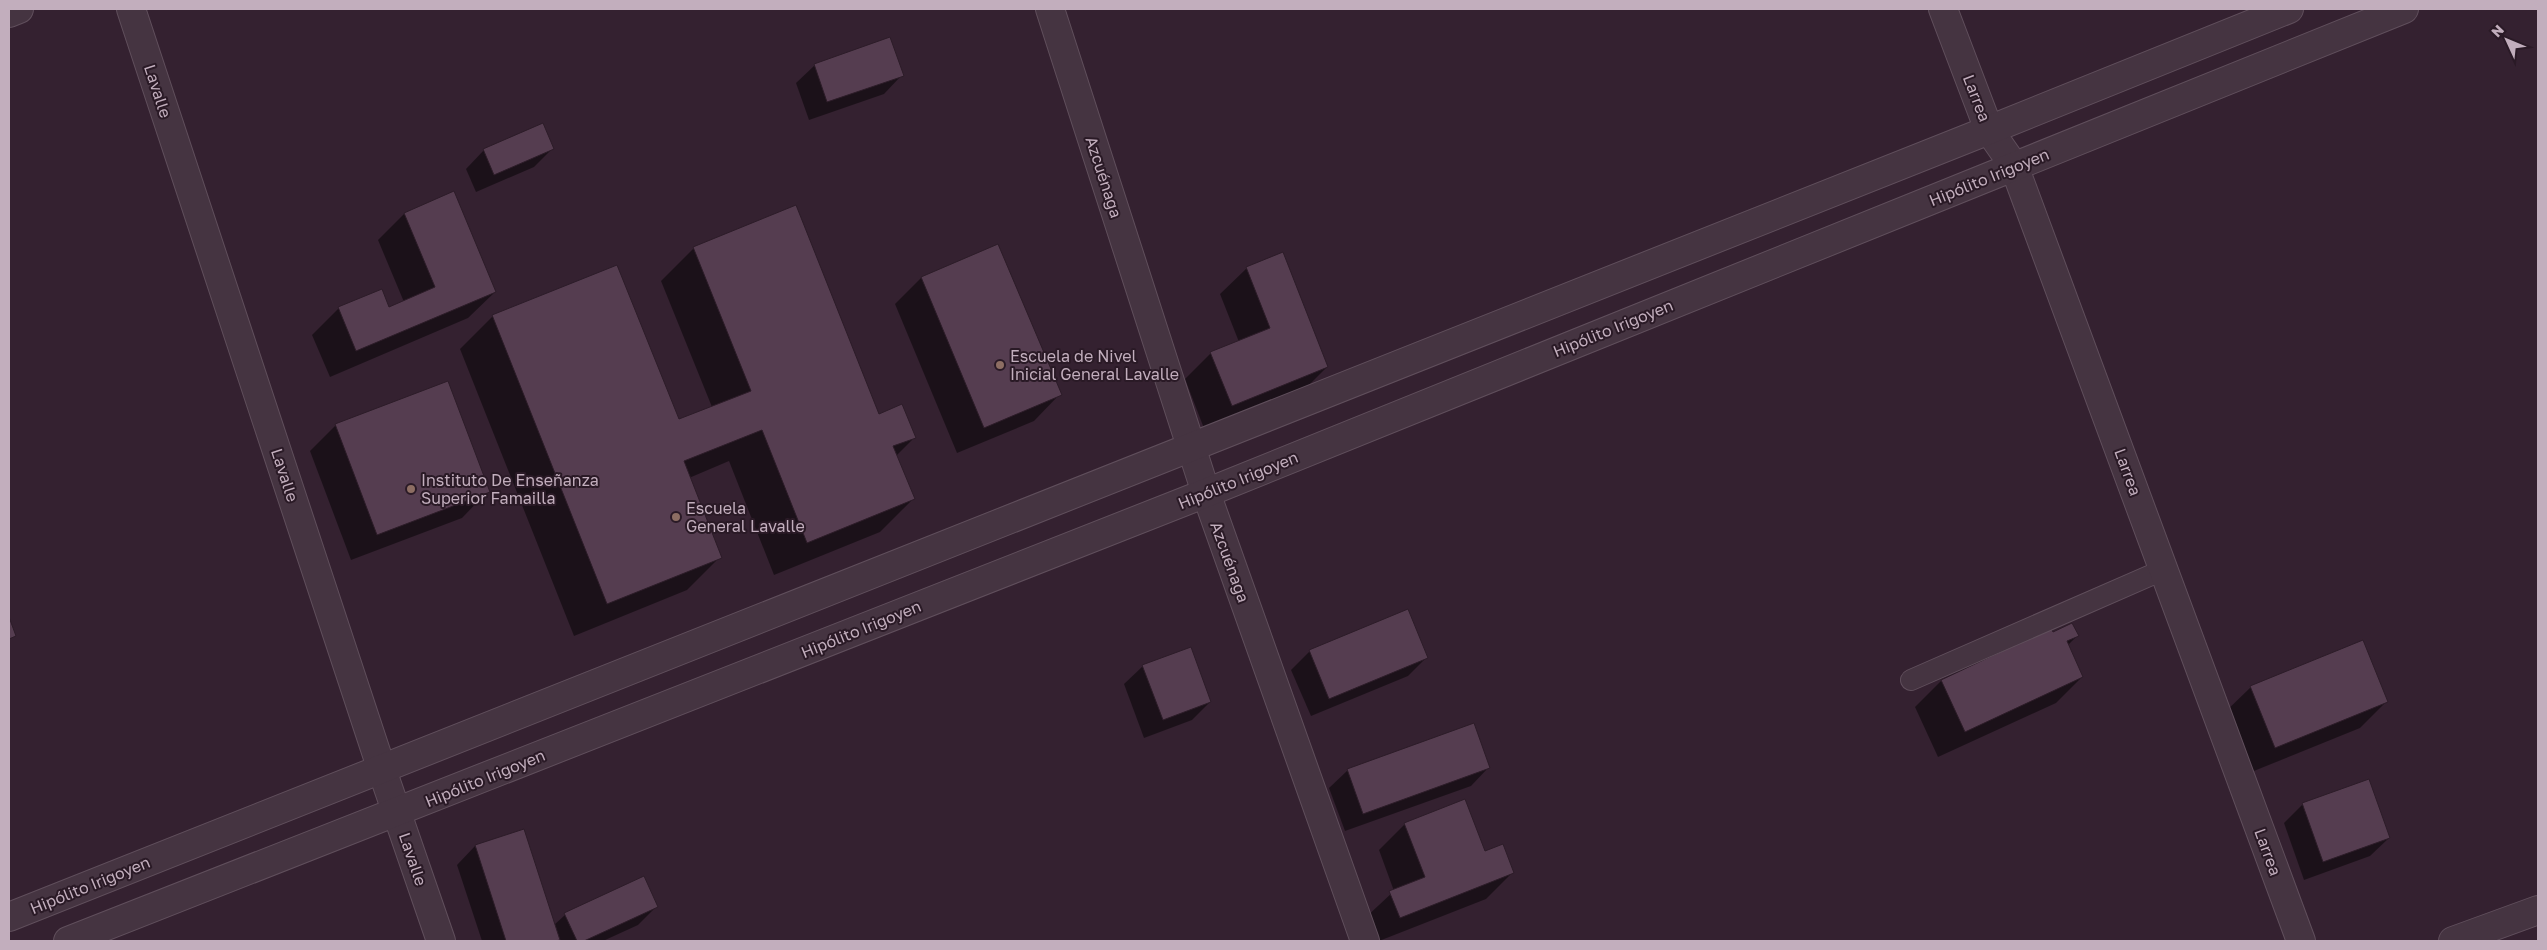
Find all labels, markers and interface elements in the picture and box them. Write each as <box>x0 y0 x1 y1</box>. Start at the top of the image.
north arrow <box>2482 15 2532 65</box>
text: N <box>2487 21 2507 40</box>
street label: Lavalle <box>140 62 176 120</box>
street label: Larrea <box>1959 72 1995 124</box>
street label: Azcuénaga <box>1081 134 1127 220</box>
street label: Hipólito Irigoyen <box>1926 144 2052 210</box>
street label: Hipólito Irigoyen <box>1550 295 1676 361</box>
place label: Escuela de Nivel Inicial General Lavalle <box>1010 346 1179 384</box>
marker: Escuela de Nivel Inicial General Lavalle <box>994 359 1006 371</box>
street label: Lavalle <box>267 446 303 504</box>
street label: Larrea <box>2110 446 2146 498</box>
street label: Hipólito Irigoyen <box>1175 447 1301 513</box>
place label: Instituto De Enseñanza Superior Famailla <box>421 470 599 508</box>
marker: Instituto De Enseñanza Superior Famailla <box>405 483 417 495</box>
place label: Escuela General Lavalle <box>686 498 805 536</box>
marker: Escuela General Lavalle <box>670 511 682 523</box>
street label: Azcuénaga <box>1206 519 1254 605</box>
street label: Hipólito Irigoyen <box>798 596 924 662</box>
street label: Hipólito Irigoyen <box>422 745 548 811</box>
street label: Larrea <box>2250 826 2286 878</box>
street label: Lavalle <box>395 830 431 888</box>
street label: Hipólito Irigoyen <box>27 852 153 918</box>

